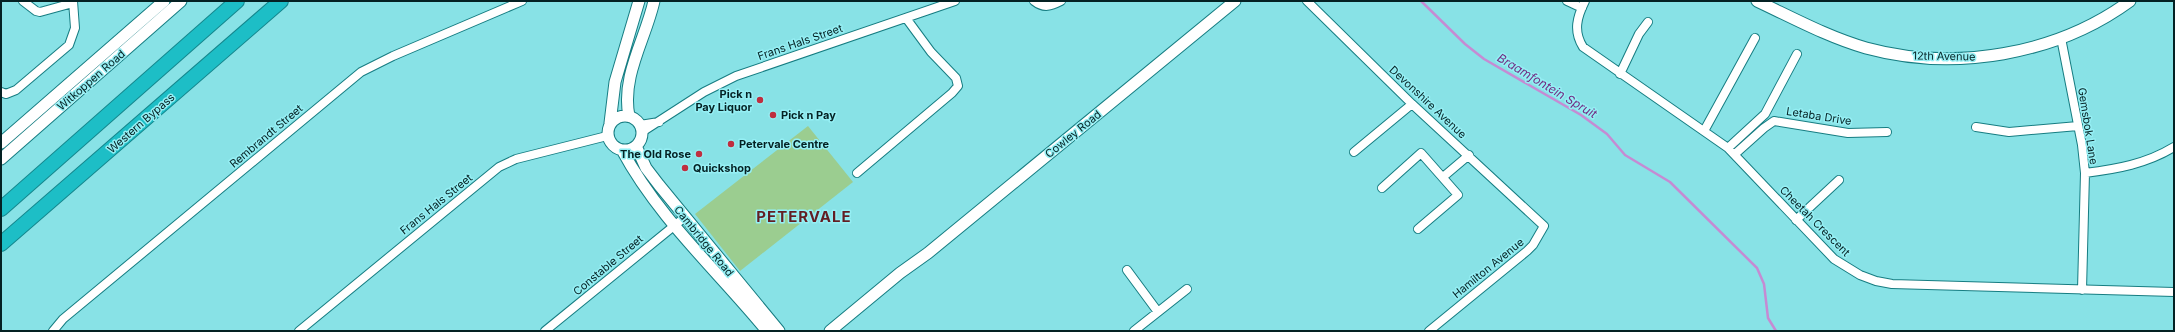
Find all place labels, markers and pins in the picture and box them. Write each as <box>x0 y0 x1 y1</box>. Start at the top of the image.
place label: Pick n Pay Liquor <box>695 87 753 114</box>
marker: Pick n Pay Liquor <box>755 95 765 105</box>
place label: Pick n Pay <box>781 108 836 122</box>
marker: Pick n Pay <box>768 110 778 120</box>
place label: Petervale Centre <box>739 137 830 151</box>
marker: Petervale Centre <box>726 139 736 149</box>
place label: The Old Rose <box>620 147 691 161</box>
marker: The Old Rose <box>694 149 704 159</box>
place label: Quickshop <box>693 161 751 175</box>
marker: Quickshop <box>680 163 690 173</box>

